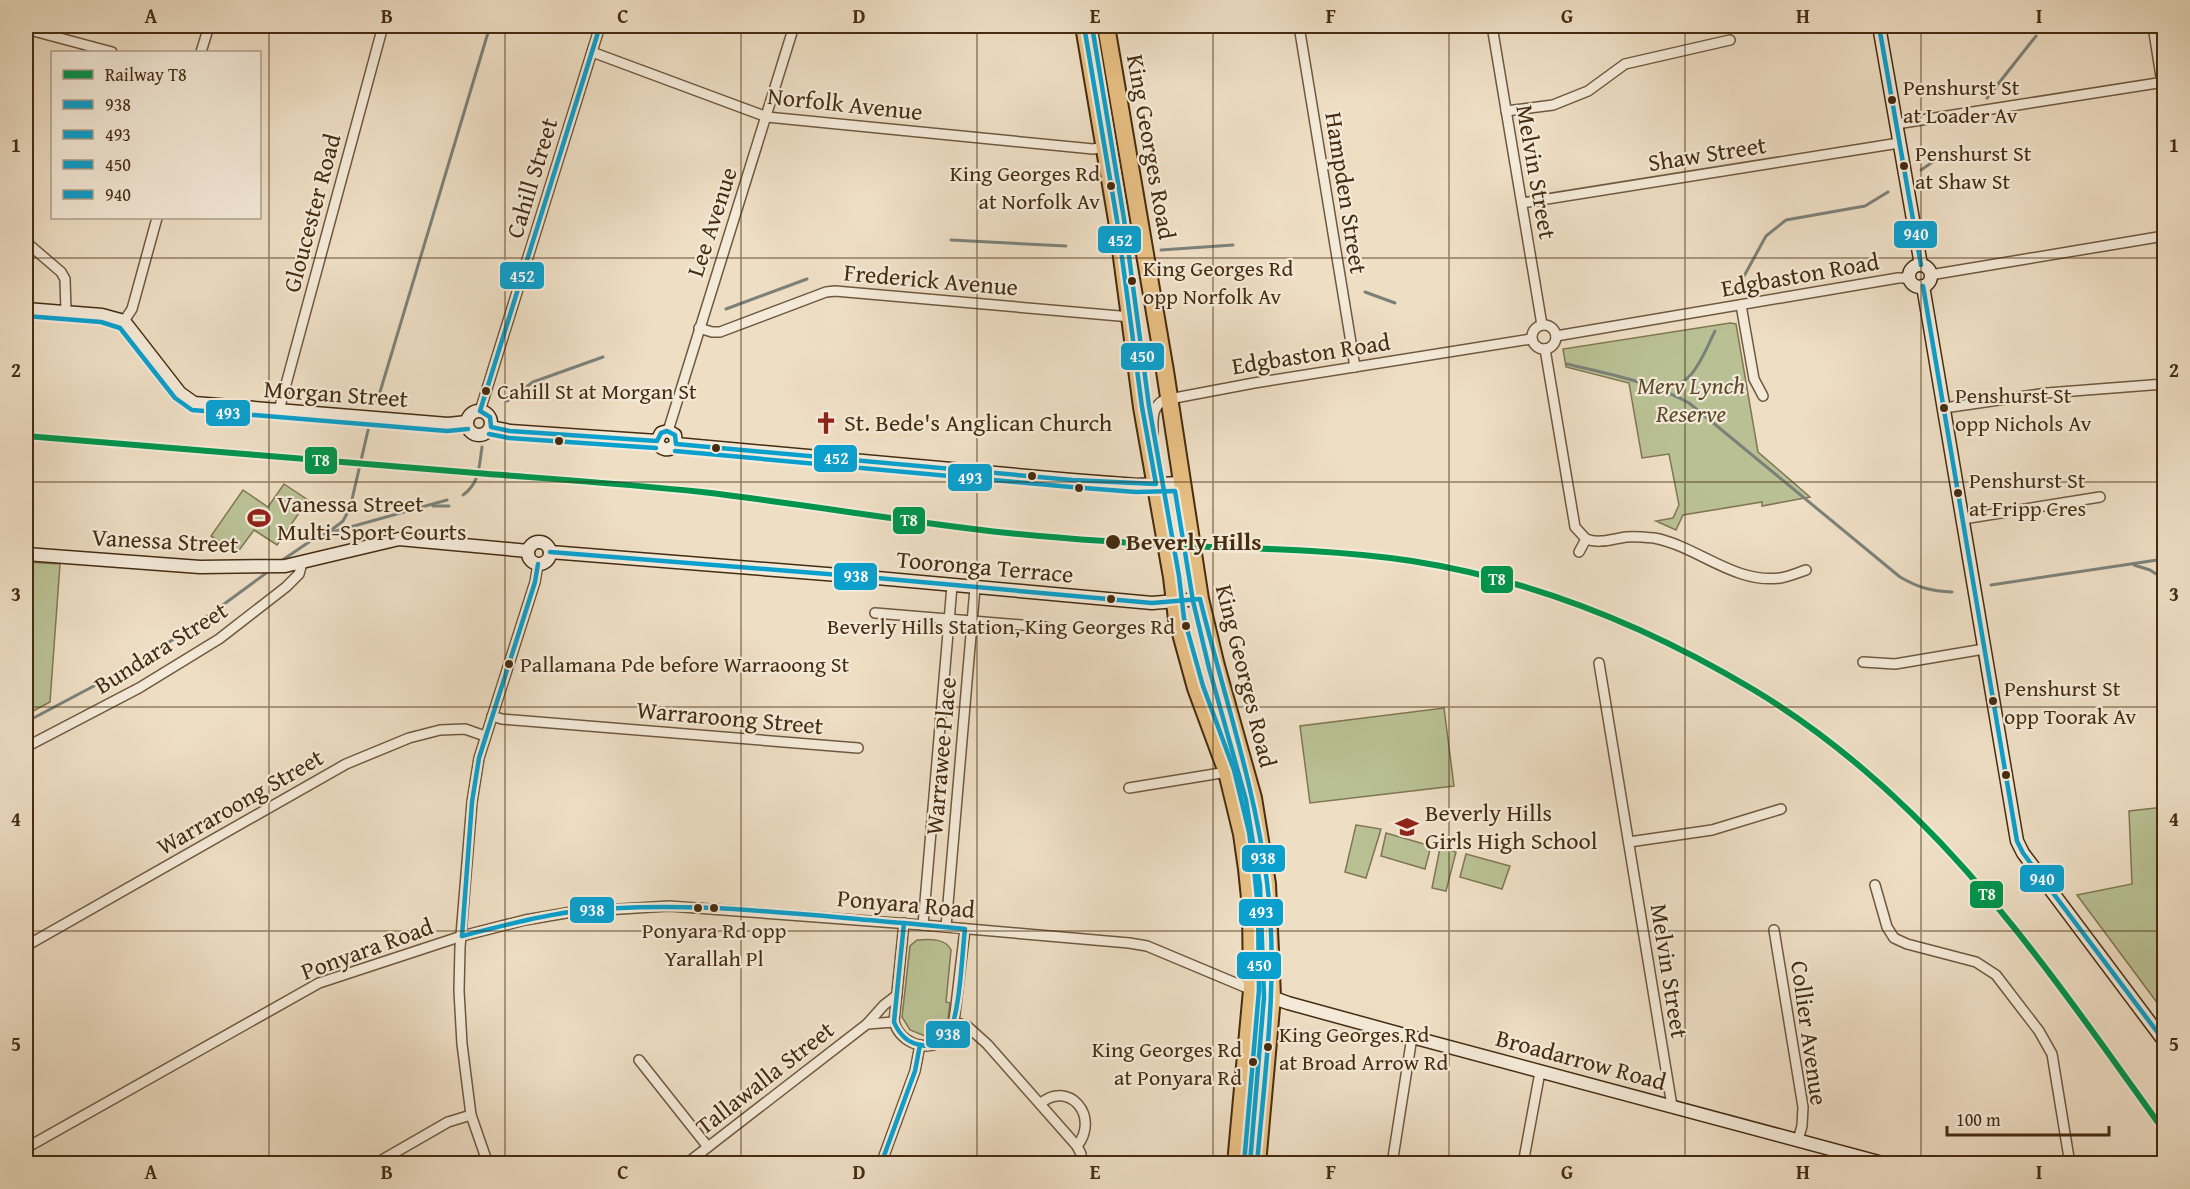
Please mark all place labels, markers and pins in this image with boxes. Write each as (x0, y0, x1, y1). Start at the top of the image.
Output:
place label: Penshurst St at Loader Av (1903, 71, 2020, 131)
marker: Penshurst St at Loader Av (1886, 94, 1898, 106)
place label: Penshurst St at Shaw St (1915, 137, 2032, 197)
place label: King Georges Rd at Norfolk Av (950, 157, 1100, 217)
marker: Penshurst St at Shaw St (1898, 160, 1910, 172)
marker: King Georges Rd at Norfolk Av (1105, 180, 1117, 192)
place label: King Georges Rd opp Norfolk Av (1143, 252, 1293, 312)
marker: King Georges Rd opp Norfolk Av (1126, 275, 1138, 287)
place label: Cahill St at Morgan St (497, 375, 697, 407)
place label: Penshurst St opp Nichols Av (1955, 379, 2091, 439)
marker: Cahill St at Morgan St (480, 385, 492, 397)
marker: Penshurst St opp Nichols Av (1938, 402, 1950, 414)
place label: St. Bede's Anglican Church (844, 405, 1113, 440)
church icon: St. Bede's Anglican Church (813, 410, 839, 436)
unlabelled marker (553, 435, 565, 447)
unlabelled marker (710, 442, 722, 454)
place label: Penshurst St at Fripp Cres (1969, 464, 2086, 524)
unlabelled marker (1026, 470, 1038, 482)
unlabelled marker (1073, 482, 1085, 494)
place label: Vanessa Street Multi-Sport Courts (277, 486, 467, 549)
marker: Penshurst St at Fripp Cres (1952, 487, 1964, 499)
sports icon: Vanessa Street Multi-Sport Courts (246, 505, 272, 531)
place label: Beverly Hills (1126, 524, 1261, 559)
marker: Beverly Hills (1104, 533, 1122, 551)
unlabelled marker (1105, 593, 1117, 605)
place label: Beverly Hills Station, King Georges Rd (827, 610, 1175, 642)
marker: Beverly Hills Station, King Georges Rd (1180, 620, 1192, 632)
place label: Pallamana Pde before Warraoong St (520, 648, 849, 680)
marker: Pallamana Pde before Warraoong St (503, 658, 515, 670)
place label: Penshurst St opp Toorak Av (2004, 672, 2136, 732)
marker: Penshurst St opp Toorak Av (1987, 695, 1999, 707)
unlabelled marker (2000, 769, 2012, 781)
place label: Beverly Hills Girls High School (1425, 795, 1598, 858)
school or university icon: Beverly Hills Girls High School (1394, 814, 1420, 840)
unlabelled marker (692, 902, 704, 914)
marker: Ponyara Rd opp Yarallah Pl (708, 902, 720, 914)
place label: Ponyara Rd opp Yarallah Pl (642, 914, 786, 974)
place label: King Georges Rd at Broad Arrow Rd (1279, 1018, 1449, 1078)
place label: King Georges Rd at Ponyara Rd (1092, 1033, 1242, 1093)
marker: King Georges Rd at Broad Arrow Rd (1262, 1041, 1274, 1053)
marker: King Georges Rd at Ponyara Rd (1247, 1056, 1259, 1068)

